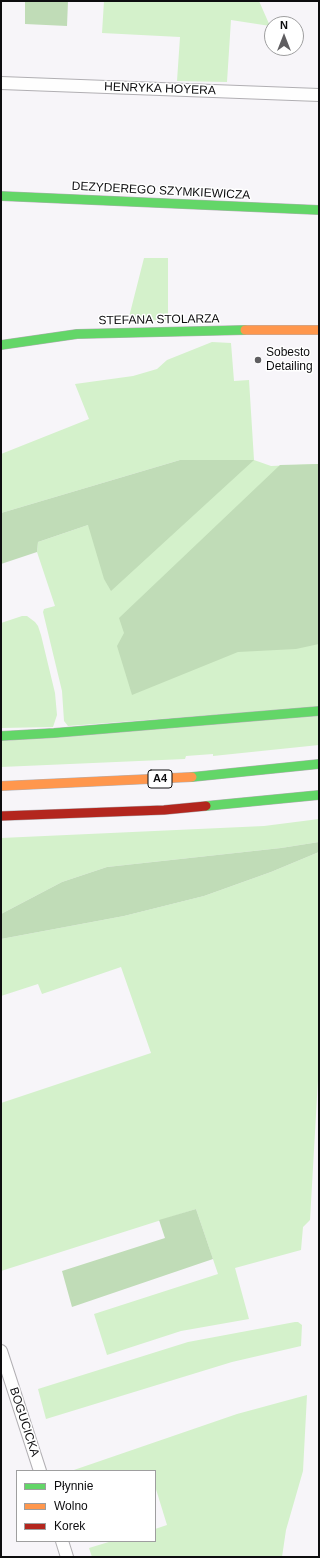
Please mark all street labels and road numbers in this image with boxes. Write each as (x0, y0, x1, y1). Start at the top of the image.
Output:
street label: HENRYKA HOYERA (104, 80, 216, 98)
street label: DEZYDEREGO SZYMKIEWICZA (71, 179, 251, 203)
street label: STEFANA STOLARZA (98, 312, 220, 328)
road number: A4 (148, 770, 172, 788)
street label: BOGUCICKA (6, 1386, 42, 1458)

